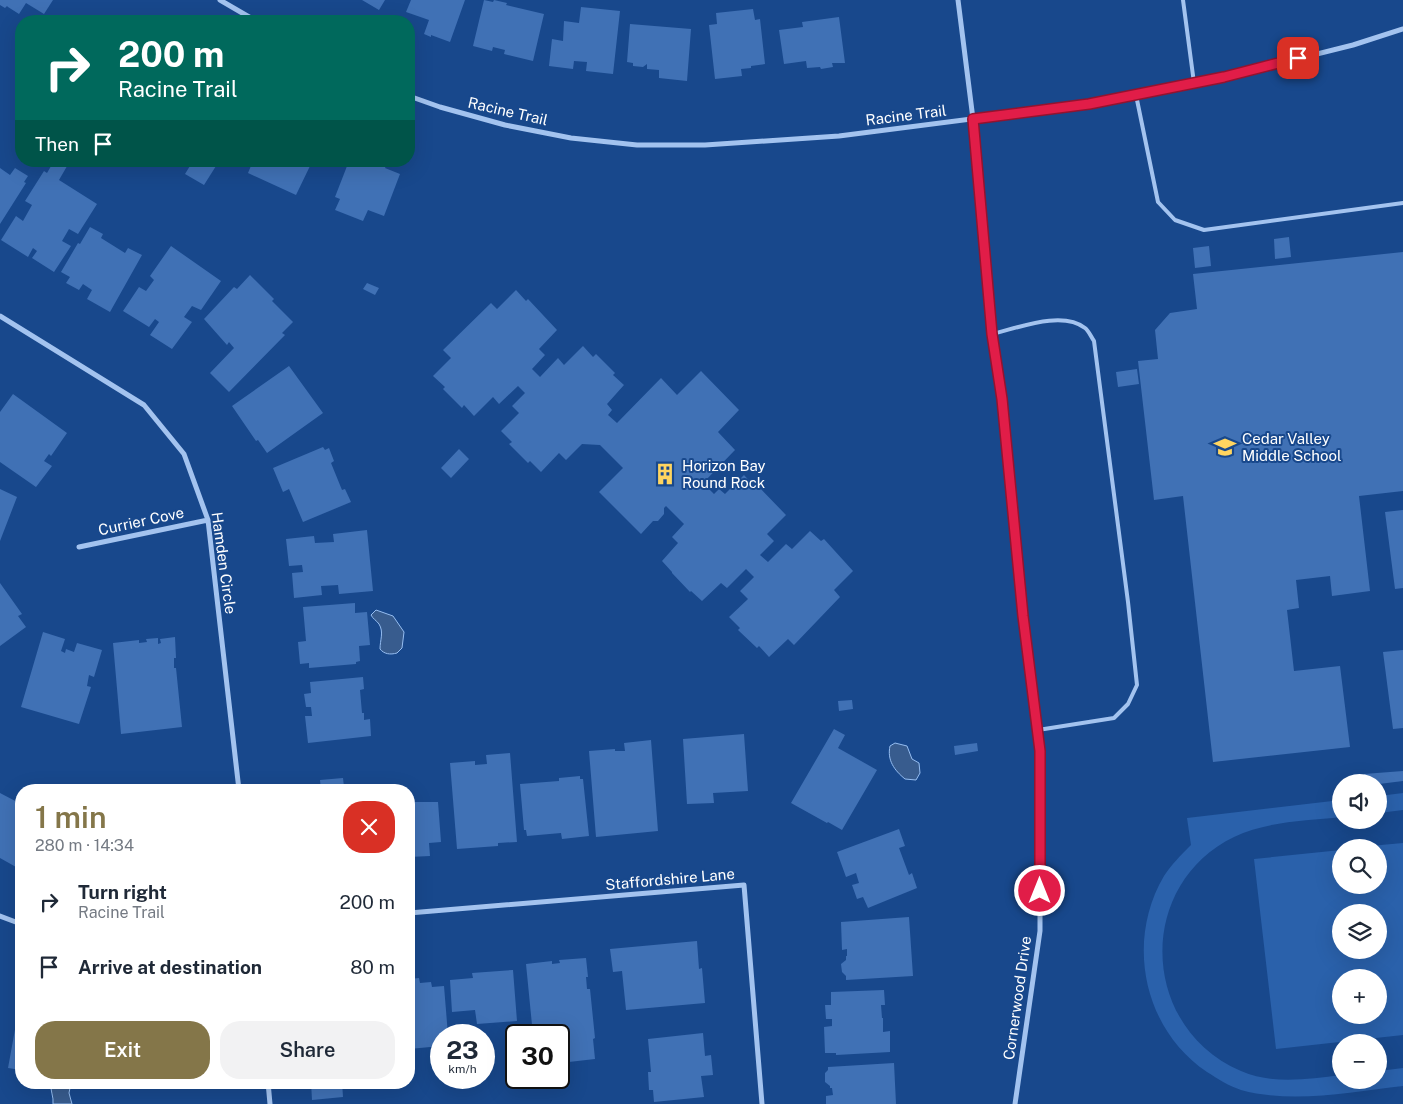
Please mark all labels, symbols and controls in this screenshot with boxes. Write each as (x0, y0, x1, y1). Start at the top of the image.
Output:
text: 200 m (118, 34, 224, 75)
icon: right (35, 35, 100, 100)
pin (1277, 37, 1319, 79)
icon: arrive (1284, 44, 1312, 72)
text: Racine Trail (118, 76, 238, 102)
street label: Racine Trail (466, 94, 550, 128)
street label: Racine Trail (865, 102, 947, 128)
icon: arrive (89, 130, 117, 158)
text: Then (35, 133, 79, 155)
place label: Cedar Valley Middle School (1242, 430, 1341, 464)
school or university icon: Cedar Valley Middle School (1212, 434, 1238, 460)
place label: Horizon Bay Round Rock (682, 457, 766, 491)
building icon: Horizon Bay Round Rock (652, 461, 678, 487)
street label: Currier Cove (97, 504, 185, 538)
street label: Hamden Circle (208, 511, 240, 615)
map controls (1332, 774, 1387, 1089)
button: sound (1332, 774, 1387, 829)
text: 1 min (35, 799, 106, 835)
button: close (343, 801, 395, 853)
text: 280 m · 14:34 (35, 836, 134, 855)
button: search (1332, 839, 1387, 894)
position arrow (1013, 864, 1065, 916)
street label: Staffordshire Lane (605, 865, 735, 893)
text: Turn right (78, 881, 167, 903)
icon: right (35, 888, 63, 916)
text: 200 m (339, 891, 395, 913)
text: Racine Trail (78, 903, 165, 922)
button: layers (1332, 904, 1387, 959)
street label: Cornerwood Drive (1000, 935, 1034, 1061)
icon: arrive (35, 953, 63, 981)
text: Arrive at destination (78, 956, 262, 978)
text: 80 m (350, 956, 395, 978)
button: + (1332, 969, 1387, 1024)
button: Exit (35, 1021, 210, 1079)
button: Share (220, 1021, 395, 1079)
speed limit sign: 30 (505, 1024, 570, 1089)
button: − (1332, 1034, 1387, 1089)
text: 23 (446, 1035, 479, 1065)
text: km/h (448, 1062, 477, 1076)

